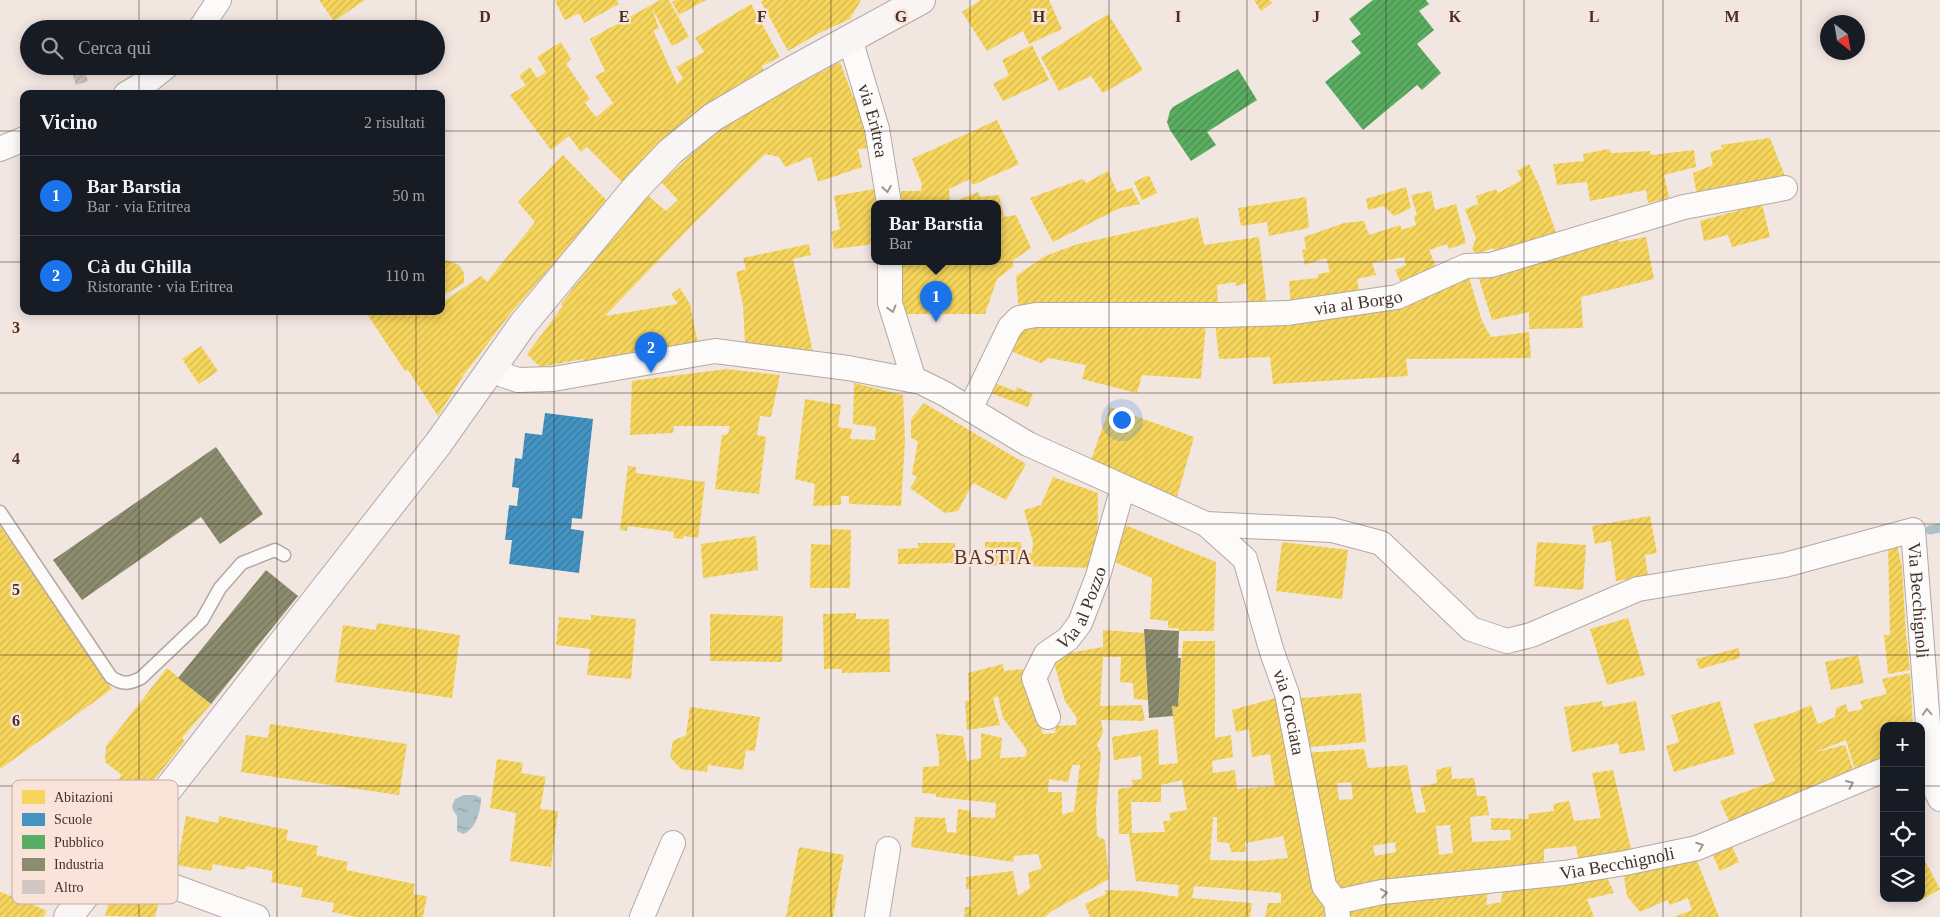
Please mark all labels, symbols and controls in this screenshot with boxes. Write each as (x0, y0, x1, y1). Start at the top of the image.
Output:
text: D (479, 8, 491, 25)
text: E (619, 8, 629, 25)
text: F (757, 8, 767, 25)
text: G (895, 8, 908, 25)
text: H (1033, 8, 1046, 25)
text: I (1175, 8, 1181, 25)
text: J (1312, 8, 1320, 25)
text: K (1449, 8, 1462, 25)
text: L (1589, 8, 1599, 25)
text: M (1724, 8, 1740, 25)
north arrow (1820, 15, 1865, 60)
search box (20, 20, 445, 75)
icon: search (38, 34, 66, 62)
text: Cerca qui (78, 37, 151, 58)
street label: via Eritrea (854, 81, 891, 159)
text: Vicino (40, 110, 98, 134)
text: 2 risultati (364, 114, 425, 131)
text: Bar Barstia (87, 176, 181, 197)
one-way arrow (881, 184, 891, 193)
text: 1 (52, 187, 60, 204)
text: 50 m (393, 187, 425, 204)
text: Bar · via Eritrea (87, 198, 191, 215)
popup (871, 200, 1001, 265)
text: Bar Barstia (889, 213, 983, 234)
text: Bar (889, 235, 912, 252)
text: Cà du Ghilla (87, 256, 192, 277)
text: 2 (52, 267, 60, 284)
text: 110 m (385, 267, 425, 284)
text: Ristorante · via Eritrea (87, 278, 233, 295)
pin: 1 (920, 281, 952, 322)
street label: via al Borgo (1313, 286, 1406, 319)
one-way arrow (887, 305, 897, 313)
text: 3 (12, 319, 20, 336)
pin: 2 (635, 332, 667, 373)
your location (1109, 407, 1135, 433)
text: 4 (12, 450, 20, 467)
street label: Via Becchignoli (1904, 541, 1933, 659)
district label: BASTIA (954, 546, 1032, 568)
street label: Via al Pozzo (1053, 564, 1110, 654)
text: 5 (12, 581, 20, 598)
street label: via Crociata (1269, 667, 1309, 757)
one-way arrow (1922, 707, 1933, 715)
text: 6 (12, 712, 20, 729)
map controls (1880, 722, 1925, 902)
button: + (1880, 722, 1925, 767)
button: − (1880, 767, 1925, 812)
one-way arrow (1845, 779, 1854, 790)
legend (12, 780, 178, 904)
text: Abitazioni (54, 790, 113, 805)
text: Scuole (54, 812, 92, 827)
button: locate (1880, 812, 1925, 857)
text: Pubblico (54, 835, 104, 850)
one-way arrow (1695, 842, 1704, 852)
street label: Via Becchignoli (1558, 843, 1676, 884)
text: Industria (54, 857, 105, 872)
button: layers (1880, 857, 1925, 902)
text: Altro (54, 880, 84, 895)
one-way arrow (1380, 888, 1388, 898)

